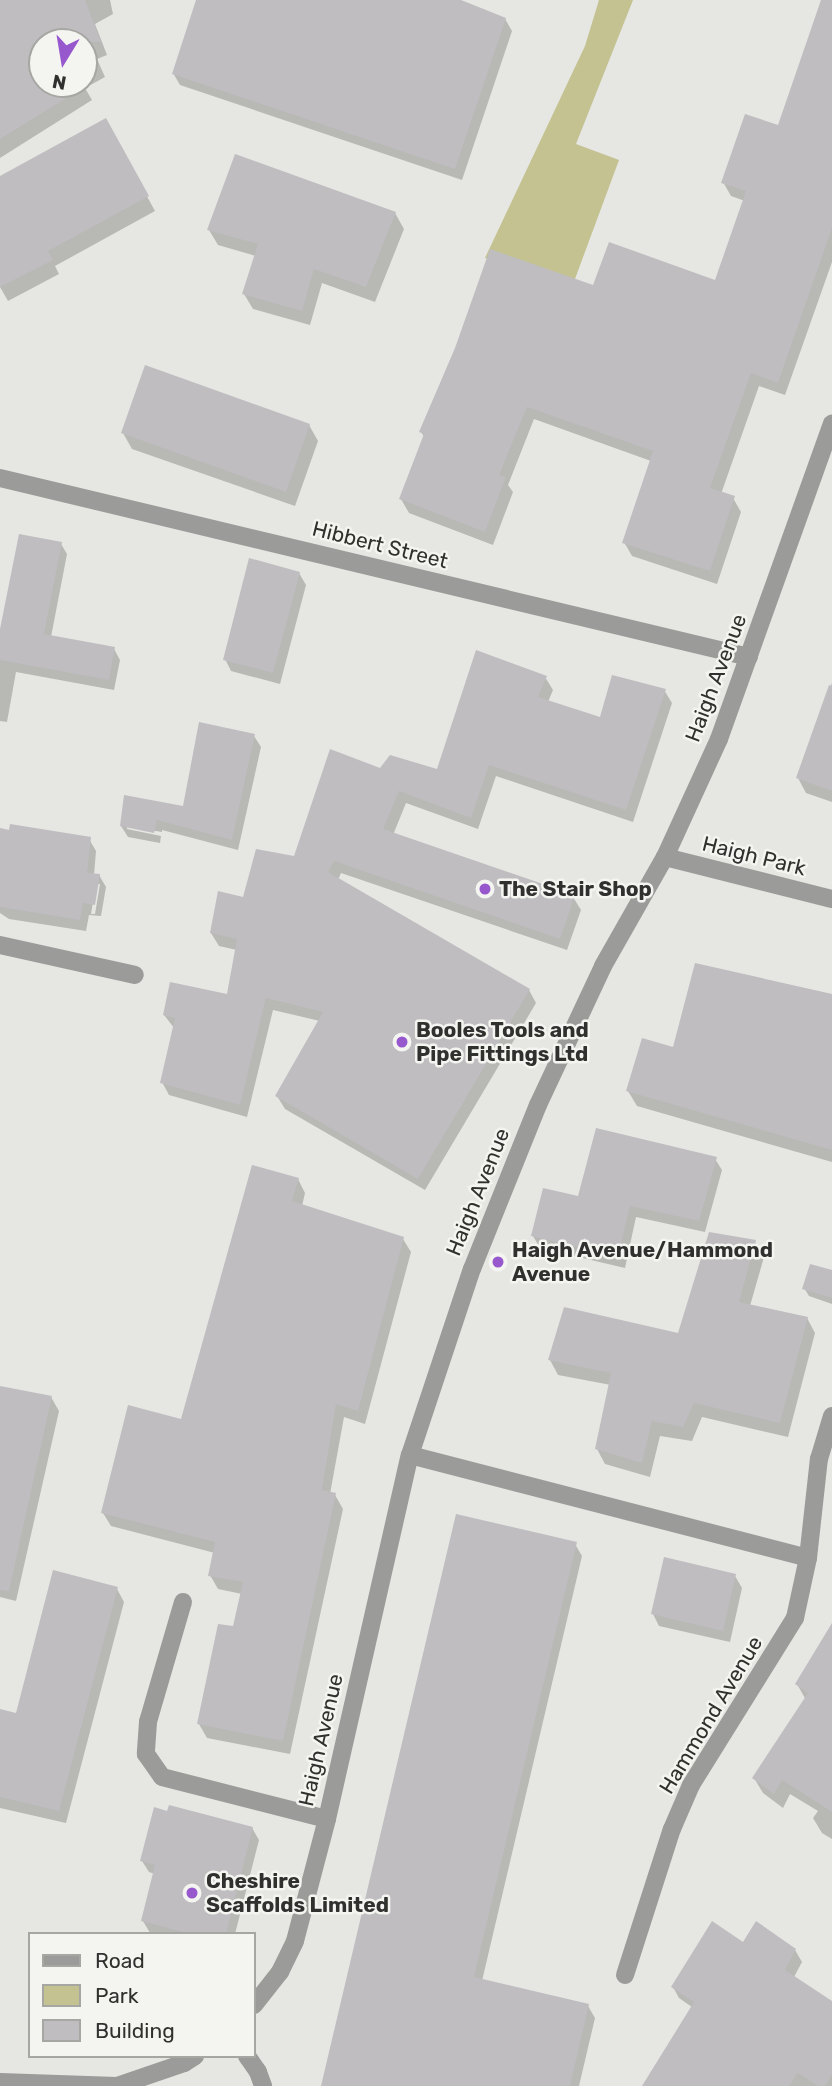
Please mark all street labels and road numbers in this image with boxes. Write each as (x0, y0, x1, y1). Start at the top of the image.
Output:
street label: Hibbert Street (310, 516, 450, 574)
street label: Haigh Avenue (680, 610, 752, 746)
street label: Haigh Park (700, 831, 808, 881)
street label: Haigh Avenue (441, 1124, 515, 1260)
street label: Hammond Avenue (654, 1631, 768, 1799)
street label: Haigh Avenue (293, 1671, 349, 1809)

